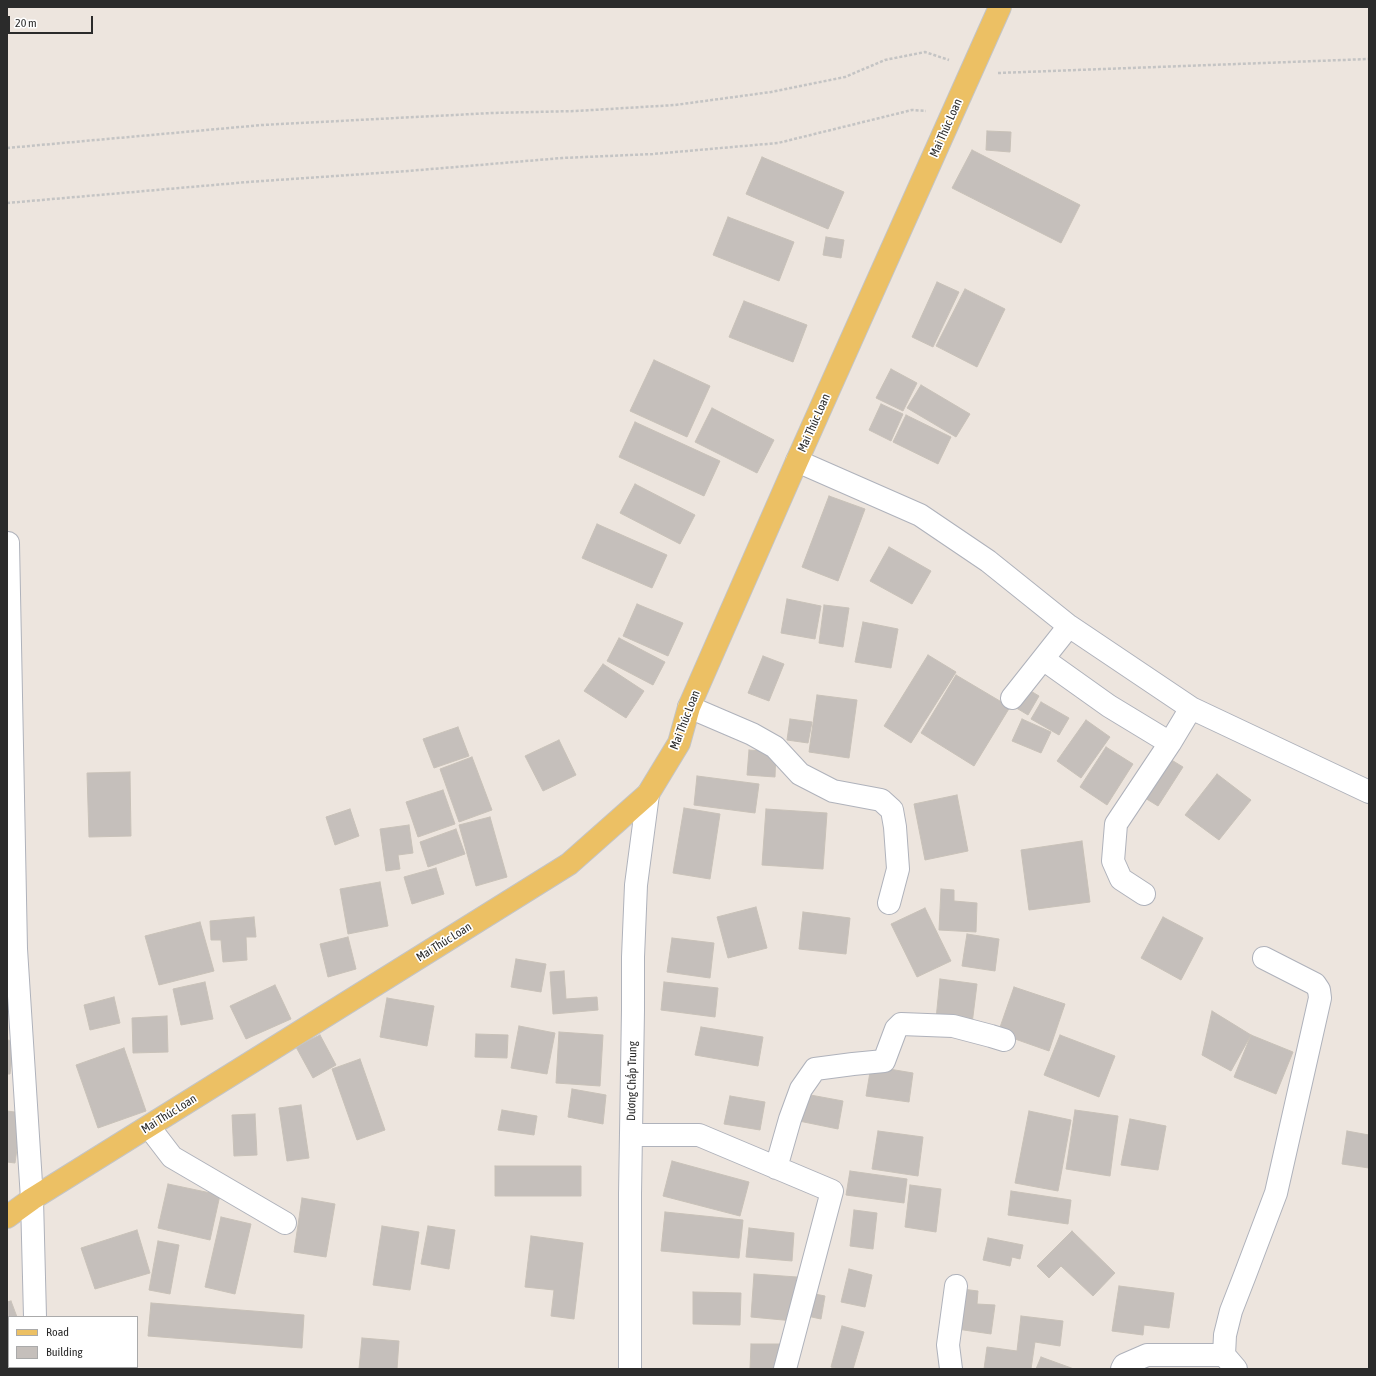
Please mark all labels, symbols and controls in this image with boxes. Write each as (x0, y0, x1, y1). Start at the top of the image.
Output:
scale bar (10, 8, 95, 34)
text: 20 m (15, 16, 37, 30)
street label: Mai Thúc Loan (927, 97, 965, 159)
street label: Mai Thúc Loan (795, 392, 833, 454)
street label: Mai Thúc Loan (667, 688, 703, 752)
street label: Mai Thúc Loan (414, 919, 474, 965)
street label: Dương Chấp Trung (624, 1041, 640, 1121)
street label: Mai Thúc Loan (139, 1091, 199, 1137)
legend (8, 1316, 138, 1368)
text: Road (46, 1325, 69, 1339)
text: Building (46, 1345, 83, 1359)

